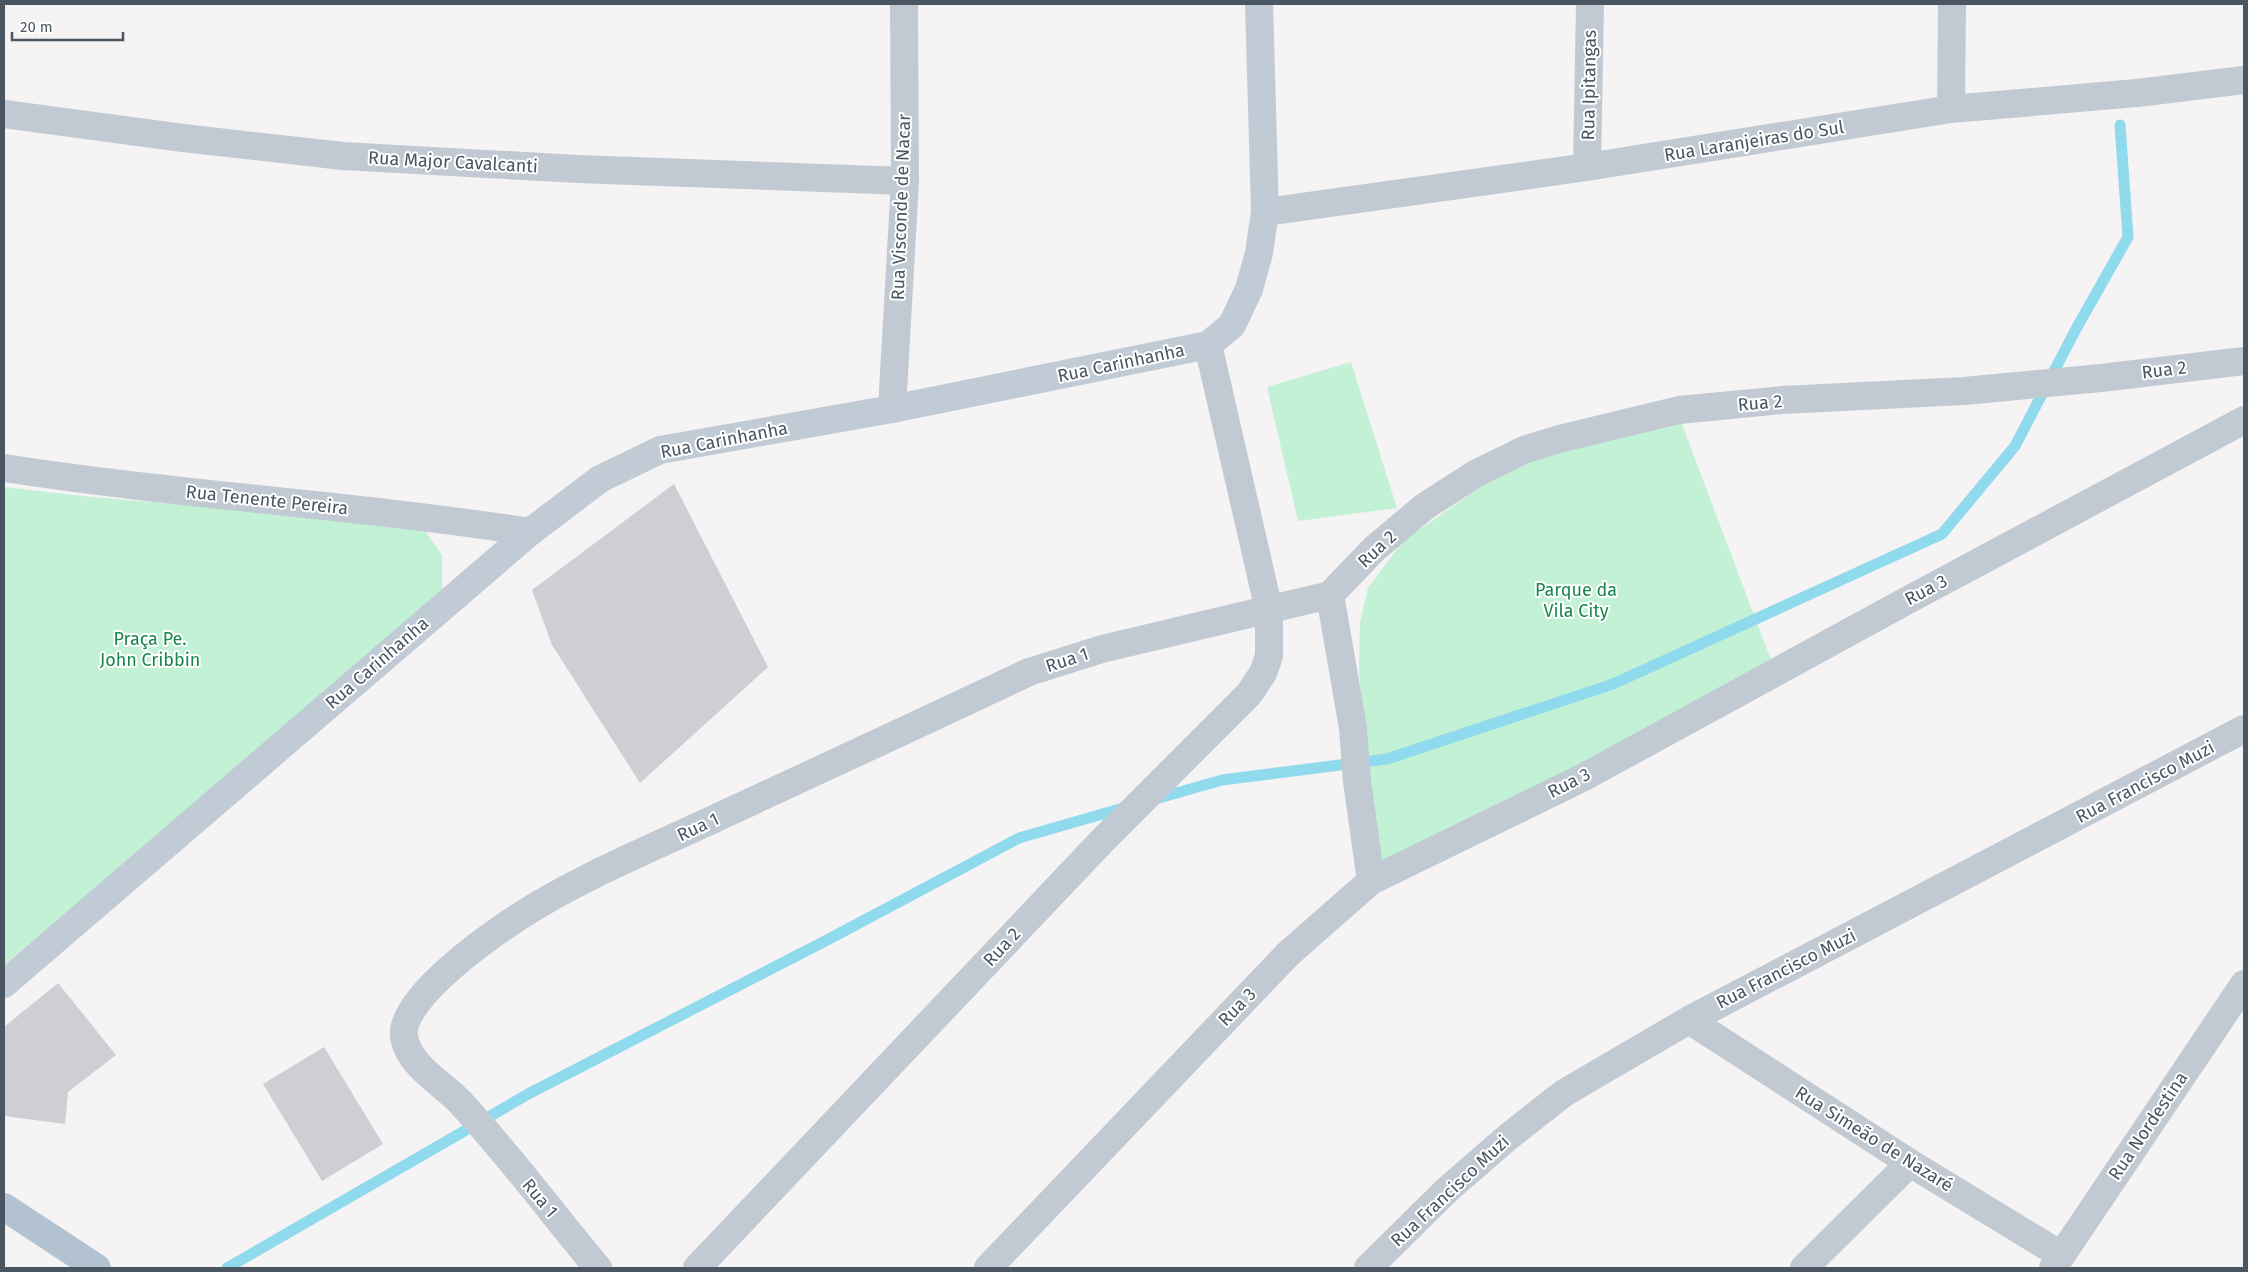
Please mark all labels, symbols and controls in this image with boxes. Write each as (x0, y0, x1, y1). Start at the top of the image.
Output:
scale bar (12, 10, 124, 42)
text: 20 m (20, 18, 53, 36)
street label: Rua Ipitangas (1577, 29, 1601, 141)
street label: Rua Visconde de Nacar (887, 113, 915, 301)
street label: Rua Laranjeiras do Sul (1662, 116, 1846, 166)
street label: Rua Major Cavalcanti (368, 147, 538, 177)
street label: Rua Carinhanha (1055, 339, 1187, 387)
street label: Rua 2 (2140, 356, 2188, 384)
street label: Rua 2 (1737, 390, 1783, 416)
street label: Rua Carinhanha (658, 417, 790, 463)
street label: Rua Tenente Pereira (185, 481, 349, 519)
street label: Rua 2 (1353, 526, 1401, 572)
street label: Rua 3 (1901, 570, 1951, 610)
park label: Parque da Vila City (1535, 579, 1617, 622)
street label: Rua Carinhanha (321, 612, 433, 714)
park label: Praça Pe. John Cribbin (100, 628, 200, 671)
street label: Rua 1 (1043, 643, 1091, 677)
street label: Rua Francisco Muzi (2072, 736, 2218, 828)
street label: Rua 3 (1544, 763, 1594, 803)
street label: Rua 1 (674, 808, 722, 846)
street label: Rua 2 (979, 923, 1025, 971)
street label: Rua Francisco Muzi (1712, 924, 1860, 1014)
street label: Rua 3 (1213, 983, 1261, 1031)
street label: Rua Nordestina (2104, 1068, 2192, 1184)
street label: Rua Simeão de Nazaré (1791, 1081, 1957, 1197)
street label: Rua Francisco Muzi (1386, 1130, 1514, 1252)
street label: Rua 1 (518, 1174, 562, 1222)

